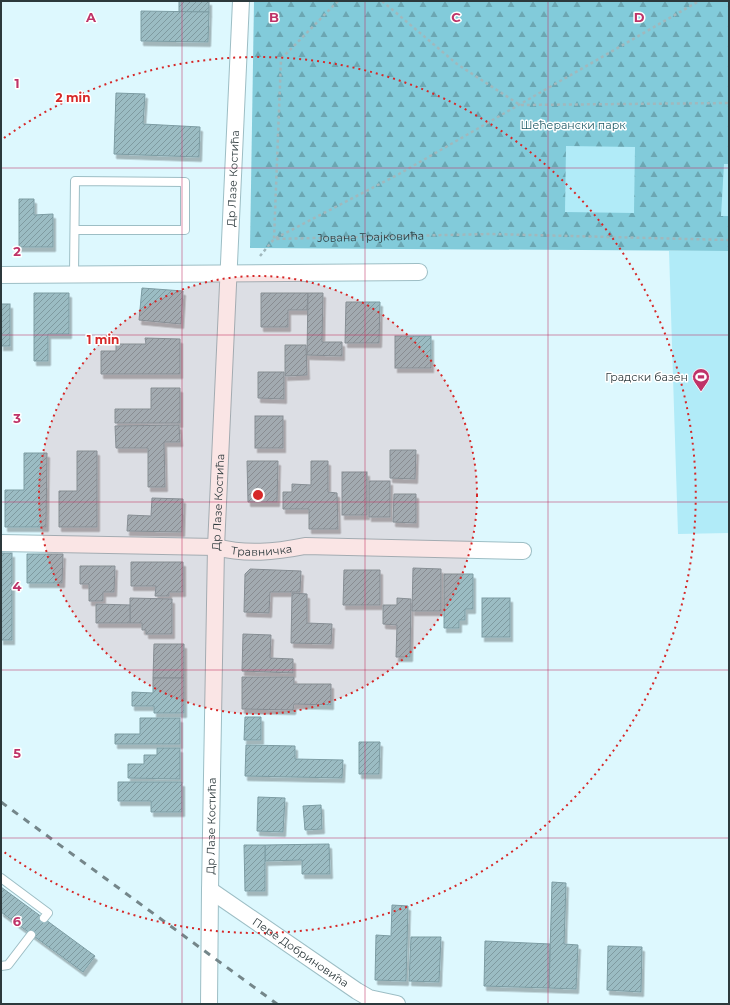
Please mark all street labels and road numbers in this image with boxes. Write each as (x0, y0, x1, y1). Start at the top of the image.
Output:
street label: Др Лазе Костића (224, 130, 242, 227)
street label: Јована Трајковића (317, 229, 424, 245)
street label: Др Лазе Костића (209, 453, 227, 551)
street label: Травничка (230, 542, 293, 559)
street label: Др Лазе Костића (203, 777, 219, 875)
street label: Пере Добриновића (250, 914, 351, 990)

